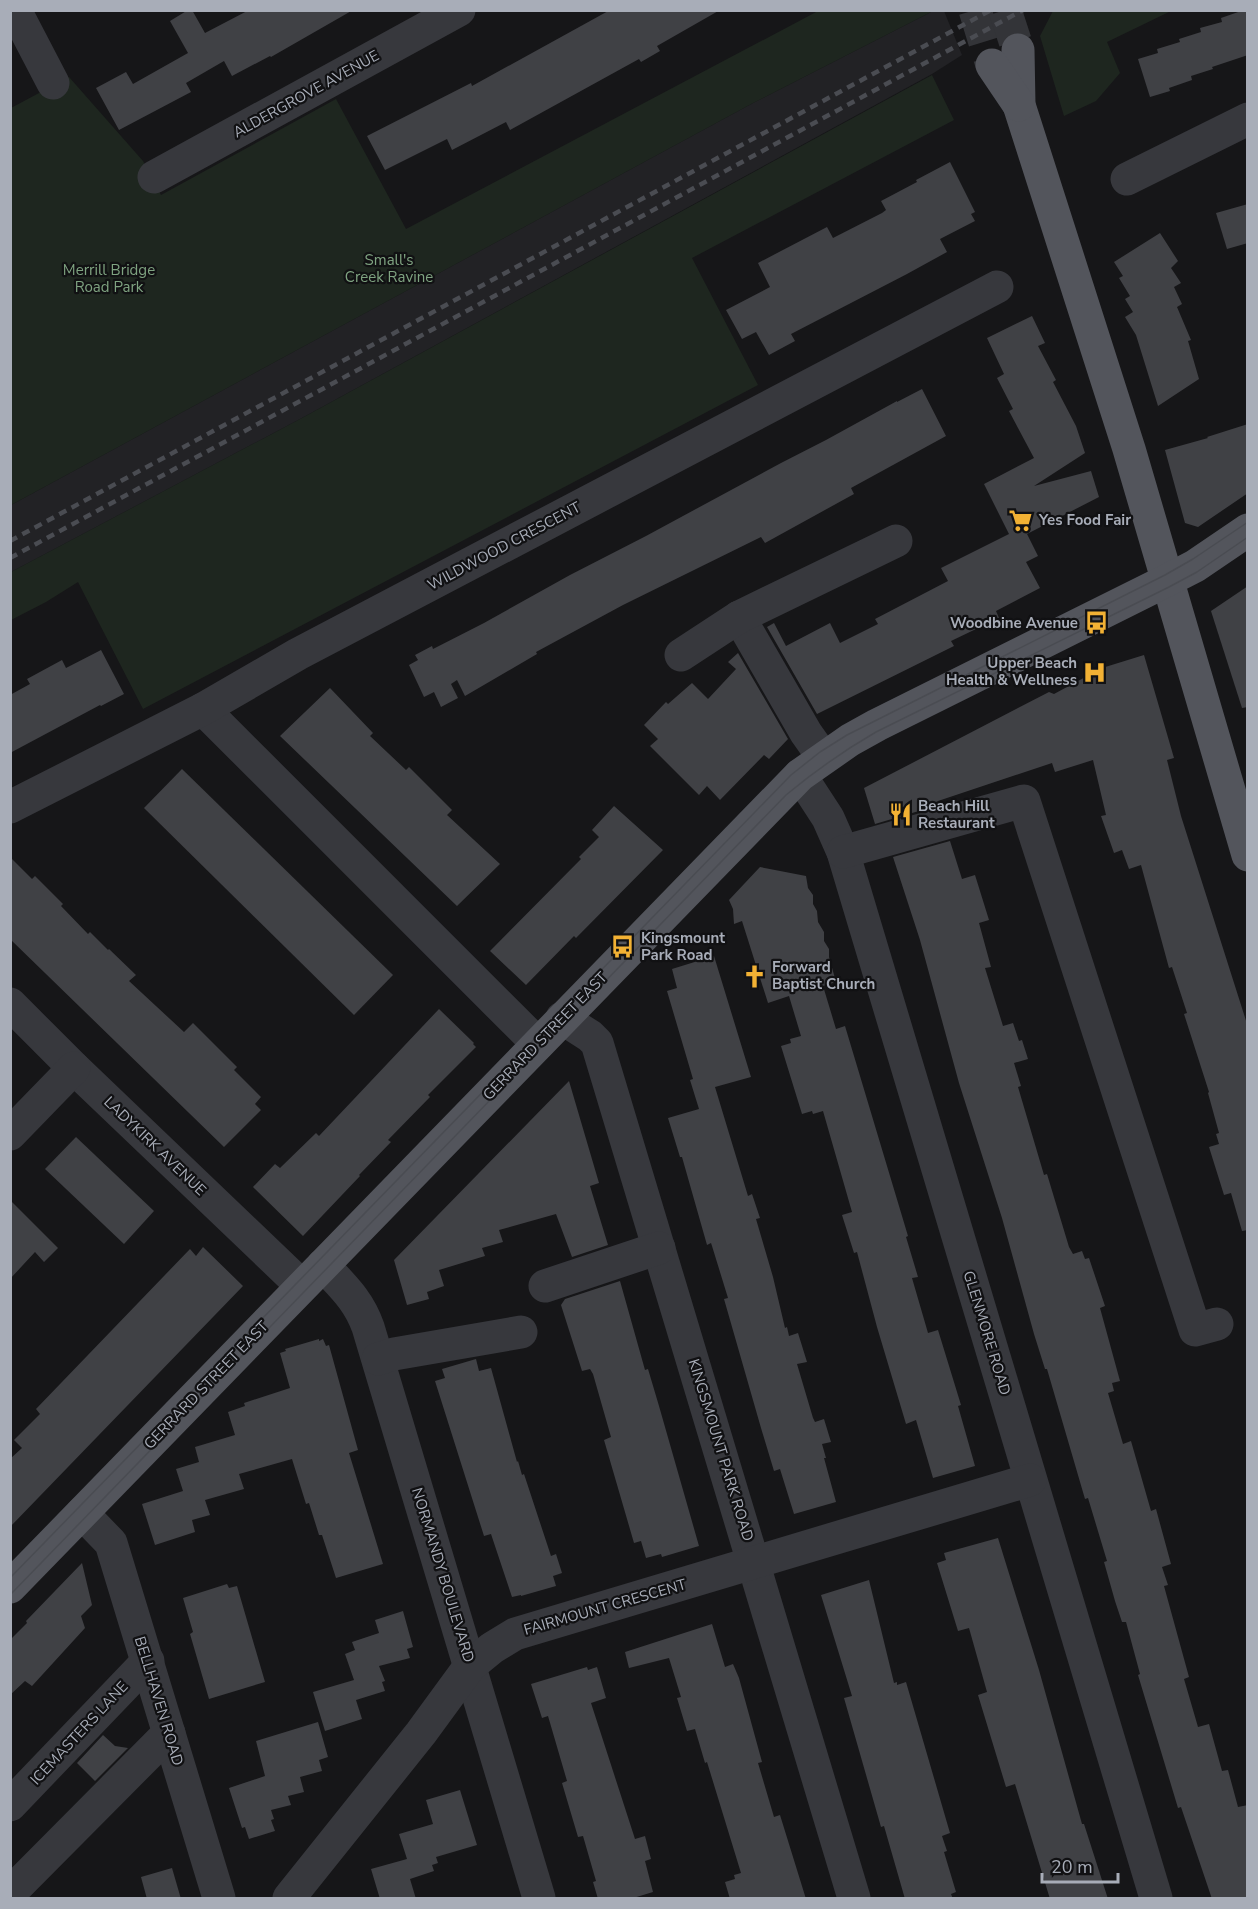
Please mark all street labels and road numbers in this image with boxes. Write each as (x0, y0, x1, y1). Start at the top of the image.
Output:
street label: ALDERGROVE AVENUE (229, 46, 383, 142)
street label: WILDWOOD CRESCENT (424, 497, 584, 595)
street label: GERRARD STREET EAST (478, 967, 612, 1105)
street label: LADYKIRK AVENUE (100, 1092, 210, 1200)
street label: GLENMORE ROAD (959, 1268, 1015, 1398)
street label: GERRARD STREET EAST (139, 1316, 273, 1454)
street label: KINGSMOUNT PARK ROAD (684, 1356, 758, 1544)
street label: NORMANDY BOULEVARD (407, 1485, 479, 1665)
street label: FAIRMOUNT CRESCENT (521, 1574, 689, 1640)
street label: BELLHAVEN ROAD (130, 1634, 188, 1768)
street label: ICEMASTERS LANE (26, 1677, 132, 1789)

